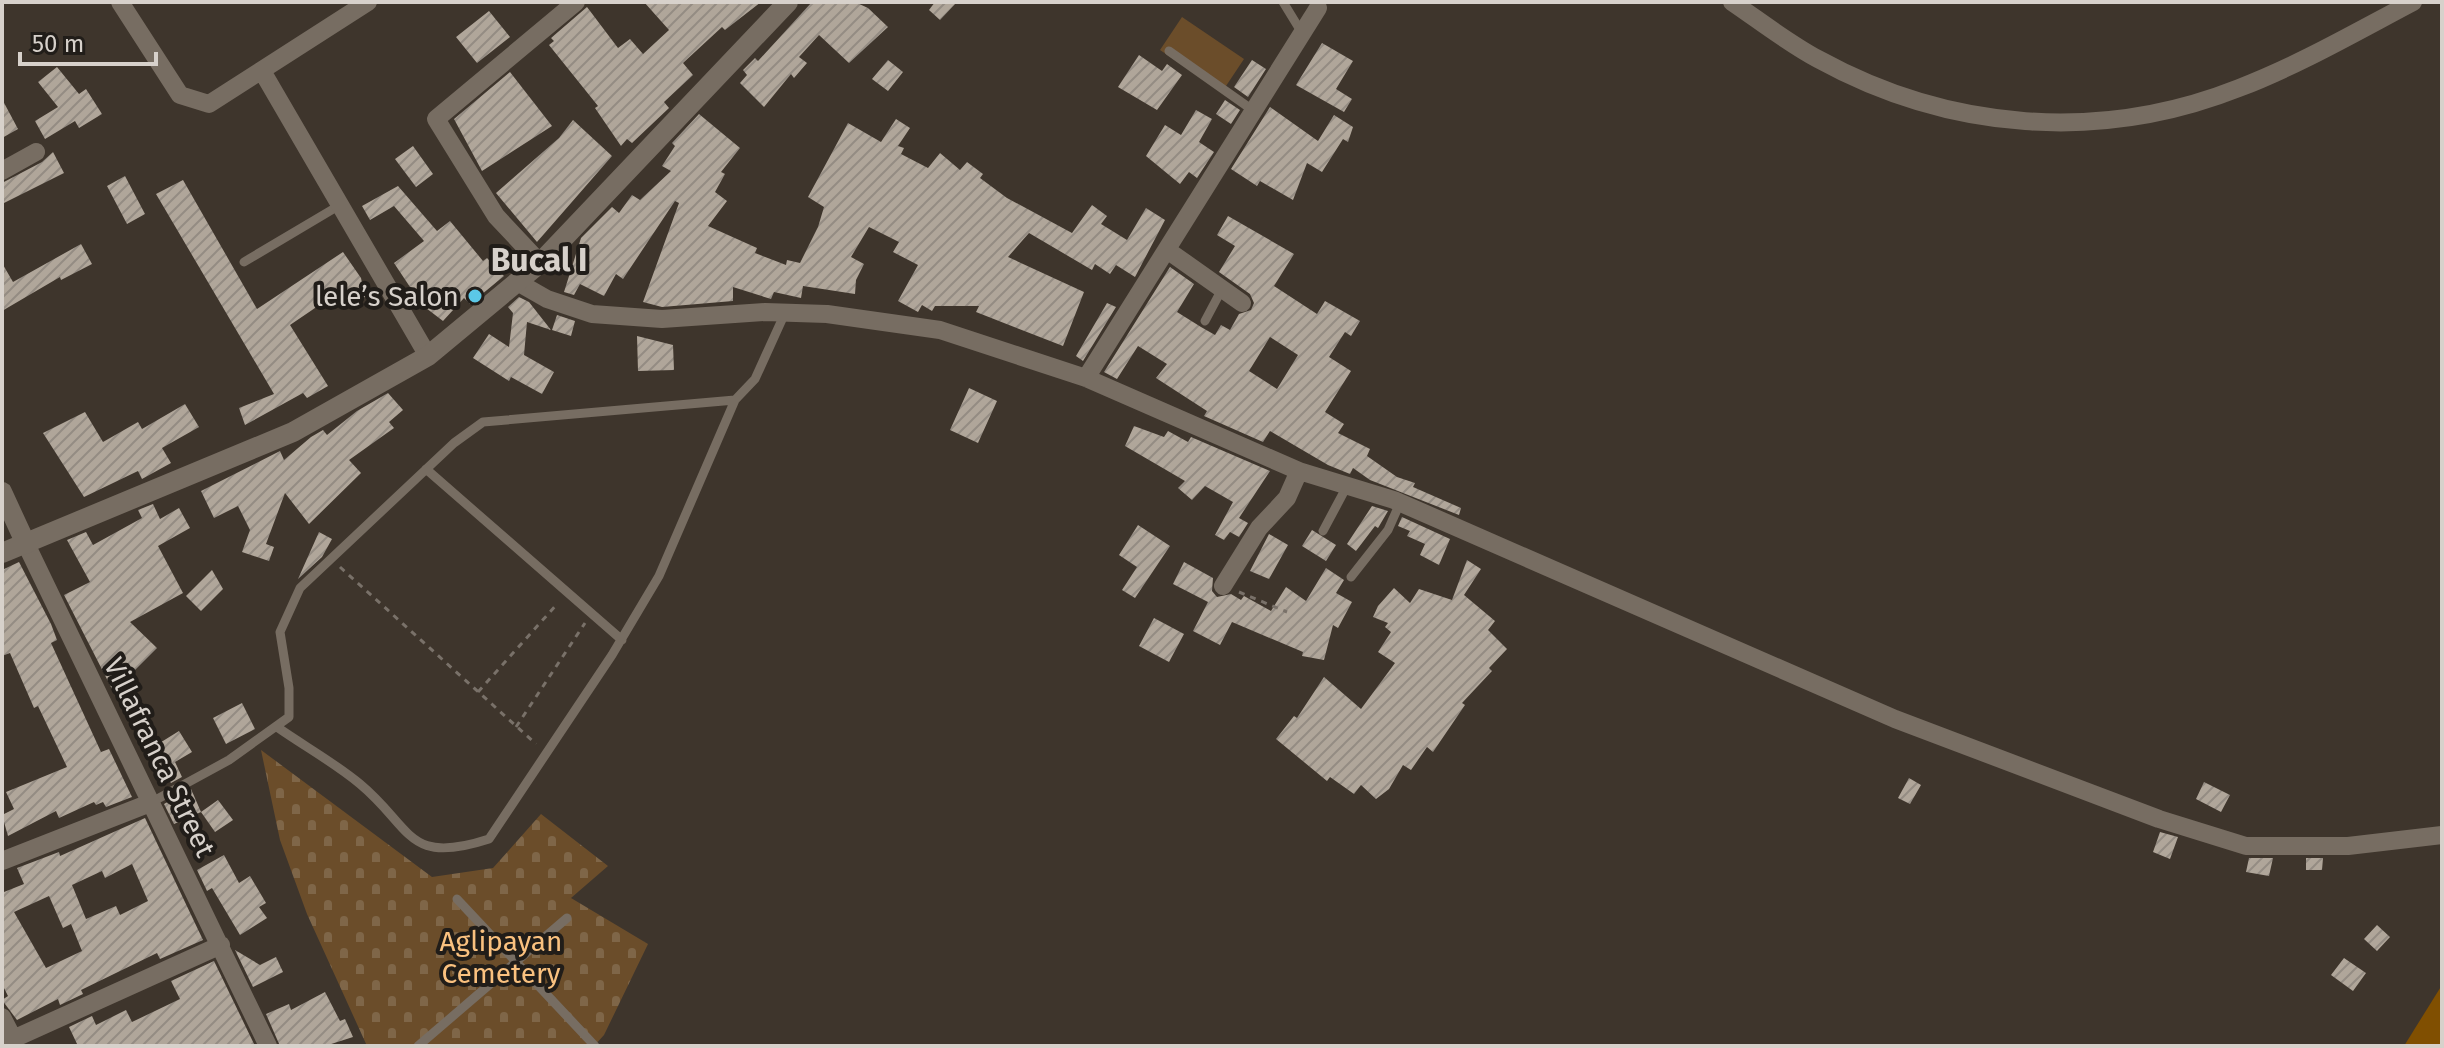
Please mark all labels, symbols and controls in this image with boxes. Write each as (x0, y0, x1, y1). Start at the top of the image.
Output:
scale bar (20, 16, 156, 66)
text: 50 m (32, 30, 84, 58)
district label: Bucal I (491, 241, 587, 279)
place label: lele’s Salon (315, 280, 459, 313)
marker: lele’s Salon (466, 287, 484, 305)
street label: Villafranca Street (97, 652, 222, 863)
park label: Aglipayan Cemetery (440, 925, 562, 990)

